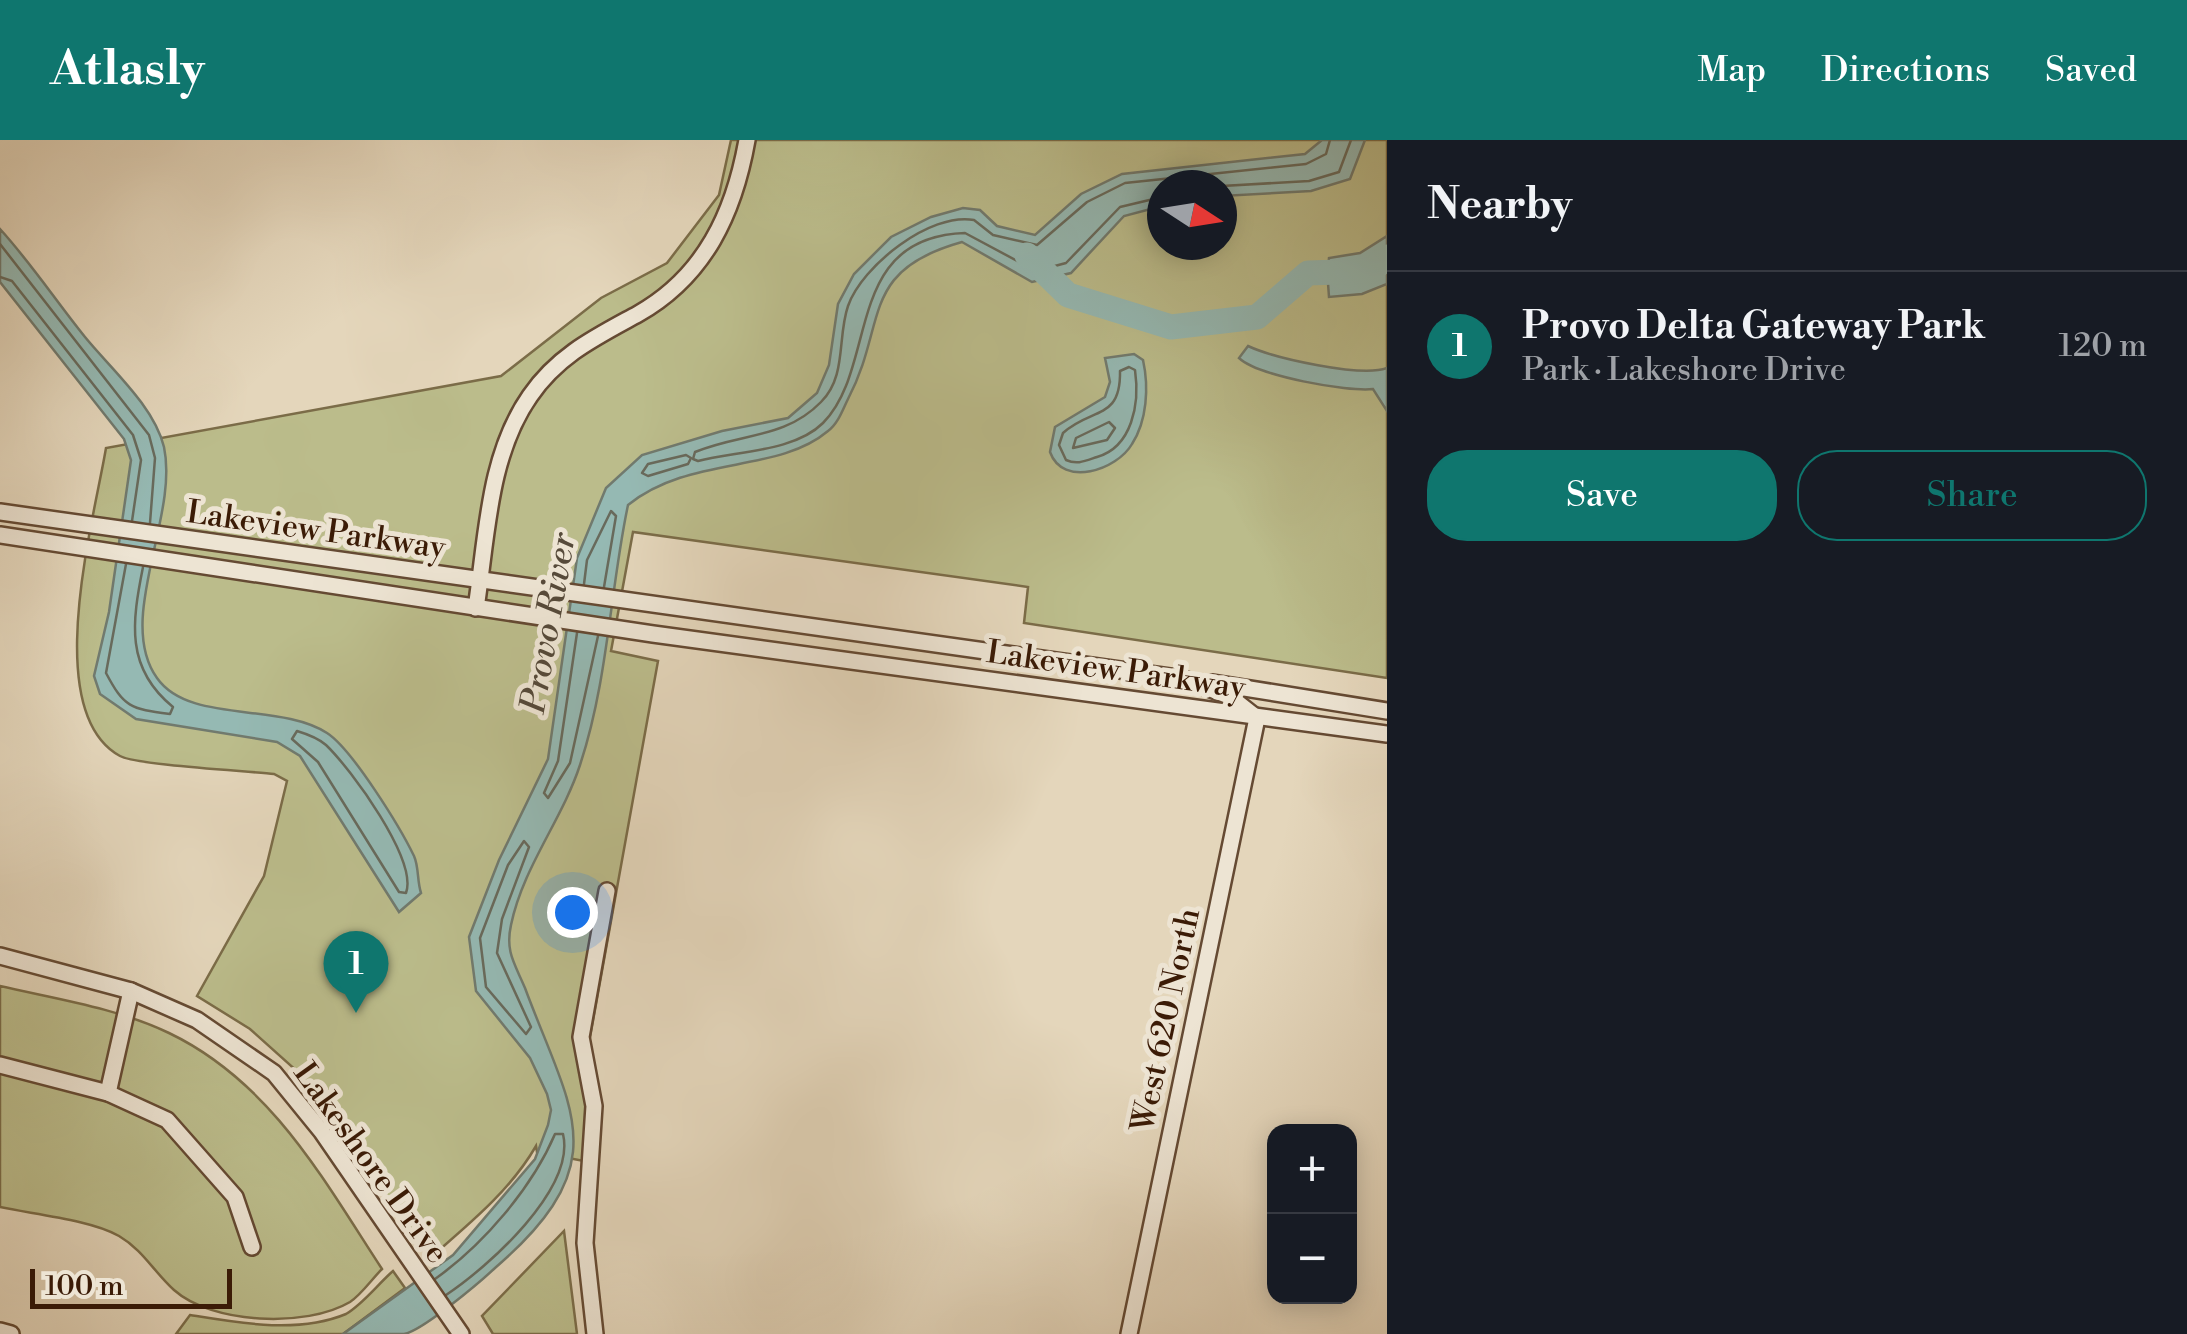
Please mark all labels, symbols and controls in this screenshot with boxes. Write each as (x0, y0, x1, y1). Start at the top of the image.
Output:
text: Atlasly (50, 40, 205, 100)
text: Map (1697, 49, 1766, 92)
text: Directions (1821, 49, 1990, 92)
text: Saved (2045, 49, 2137, 92)
north arrow (1147, 170, 1237, 260)
text: Nearby (1427, 179, 1572, 232)
text: Provo Delta Gateway Park (1522, 303, 1985, 350)
text: 1 (1452, 326, 1467, 366)
text: 120 m (2058, 326, 2147, 366)
text: Park · Lakeshore Drive (1522, 350, 1846, 390)
button: Save (1427, 450, 1777, 541)
button: Share (1797, 450, 2147, 541)
street label: Lakeview Parkway (184, 492, 449, 568)
water label: Provo River (512, 529, 586, 717)
street label: Lakeview Parkway (984, 632, 1249, 708)
your location (547, 887, 598, 938)
street label: West 620 North (1123, 904, 1209, 1136)
pin: 1 (324, 930, 388, 1013)
street label: Lakeshore Drive (285, 1055, 457, 1271)
map controls (1267, 1124, 1357, 1304)
button: + (1267, 1124, 1357, 1214)
button: − (1267, 1214, 1357, 1304)
scale bar (30, 1264, 232, 1308)
text: 100 m (45, 1269, 124, 1304)

